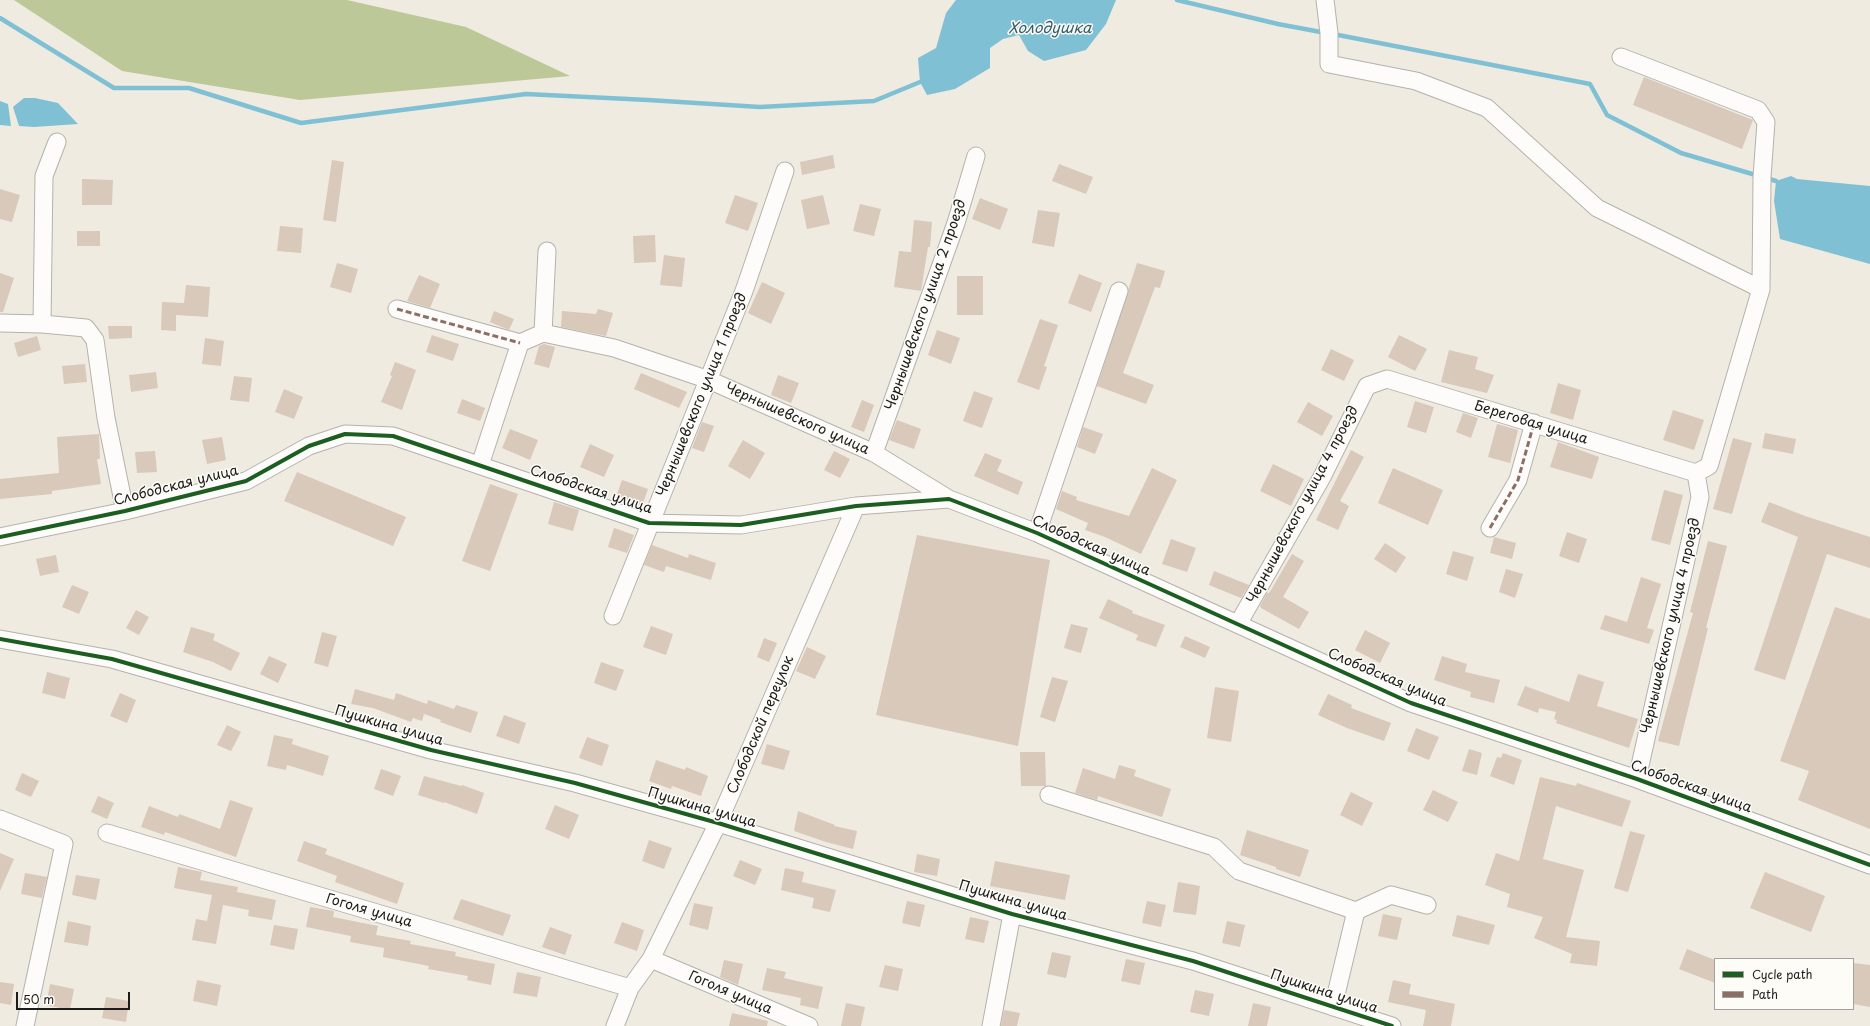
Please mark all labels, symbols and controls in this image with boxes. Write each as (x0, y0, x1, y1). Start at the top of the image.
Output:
water label: Холодушка (1009, 20, 1091, 38)
street label: Чернышевского улица 2 проезд (882, 197, 970, 413)
street label: Чернышевского улица 1 проезд (653, 291, 751, 499)
street label: Чернышевского улица (722, 380, 872, 458)
street label: Береговая улица (1472, 398, 1590, 448)
street label: Чернышевского улица 4 проезд (1244, 403, 1362, 607)
street label: Слободская улица (112, 462, 240, 510)
street label: Слободская улица (528, 462, 654, 518)
street label: Слободская улица (1029, 512, 1153, 580)
street label: Чернышевского улица 4 проезд (1638, 516, 1704, 736)
street label: Слободская улица (1325, 645, 1449, 711)
street label: Слободской переулок (724, 653, 798, 797)
street label: Пушкина улица (333, 702, 445, 750)
street label: Слободская улица (1628, 757, 1754, 817)
street label: Пушкина улица (646, 784, 758, 832)
street label: Пушкина улица (957, 877, 1069, 925)
street label: Гоголя улица (324, 891, 414, 931)
legend (1714, 958, 1854, 1010)
text: Cycle path (1752, 965, 1813, 983)
street label: Пушкина улица (1268, 967, 1380, 1017)
street label: Гоголя улица (686, 968, 774, 1018)
scale bar (18, 984, 132, 1010)
text: Path (1752, 985, 1778, 1003)
text: 50 m (23, 990, 54, 1008)

